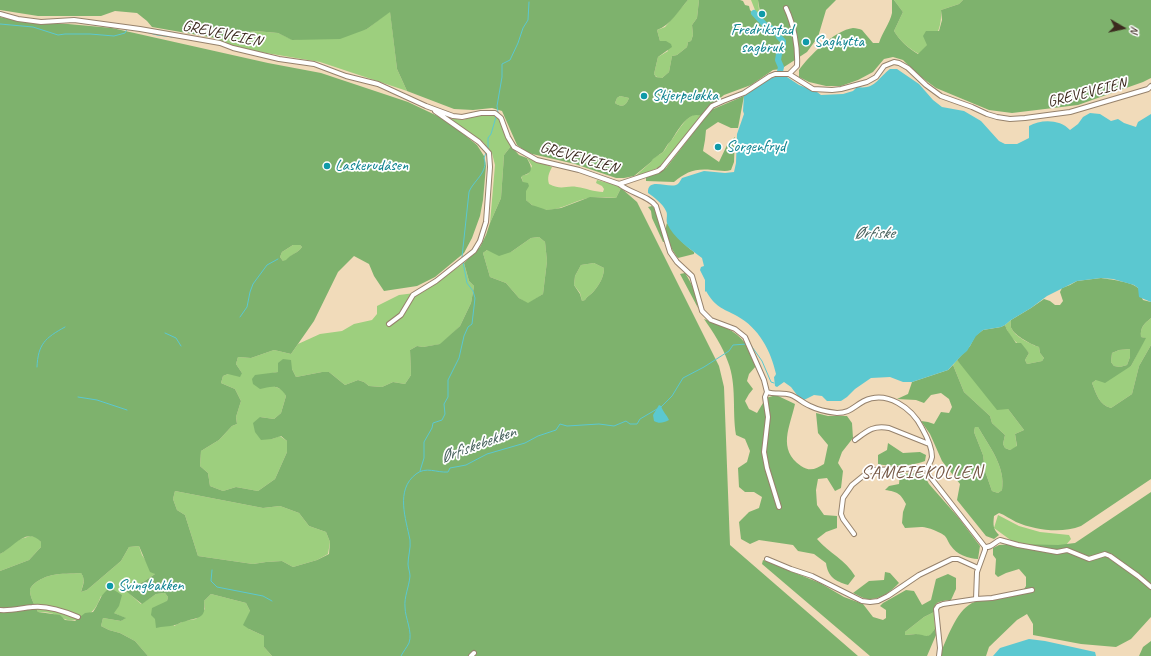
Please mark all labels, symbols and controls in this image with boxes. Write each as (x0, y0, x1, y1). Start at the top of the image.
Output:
north arrow (1103, 8, 1143, 48)
marker: Fredrikstad sagbruk (757, 9, 767, 19)
street label: GREVEVEIEN (181, 16, 263, 52)
place label: Fredrikstad sagbruk (731, 20, 793, 58)
text: N (1127, 25, 1142, 34)
place label: Saghytta (814, 32, 864, 52)
marker: Saghytta (801, 37, 811, 47)
street label: GREVEVEIEN (1046, 74, 1128, 112)
place label: Skjerpeløkka (652, 86, 718, 106)
marker: Skjerpeløkka (639, 91, 649, 101)
place label: Sorgenfryd (726, 137, 785, 157)
street label: GREVEVEIEN (538, 138, 620, 178)
marker: Sorgenfryd (713, 142, 723, 152)
place label: Laskerudåsen (335, 156, 408, 176)
marker: Laskerudåsen (322, 161, 332, 171)
water label: Ørfiske (854, 224, 894, 244)
water label: Ørfiskebekken (438, 422, 518, 468)
district label: SAMEIEKOLLEN (862, 462, 982, 484)
place label: Svingbakken (118, 576, 184, 596)
marker: Svingbakken (105, 581, 115, 591)

